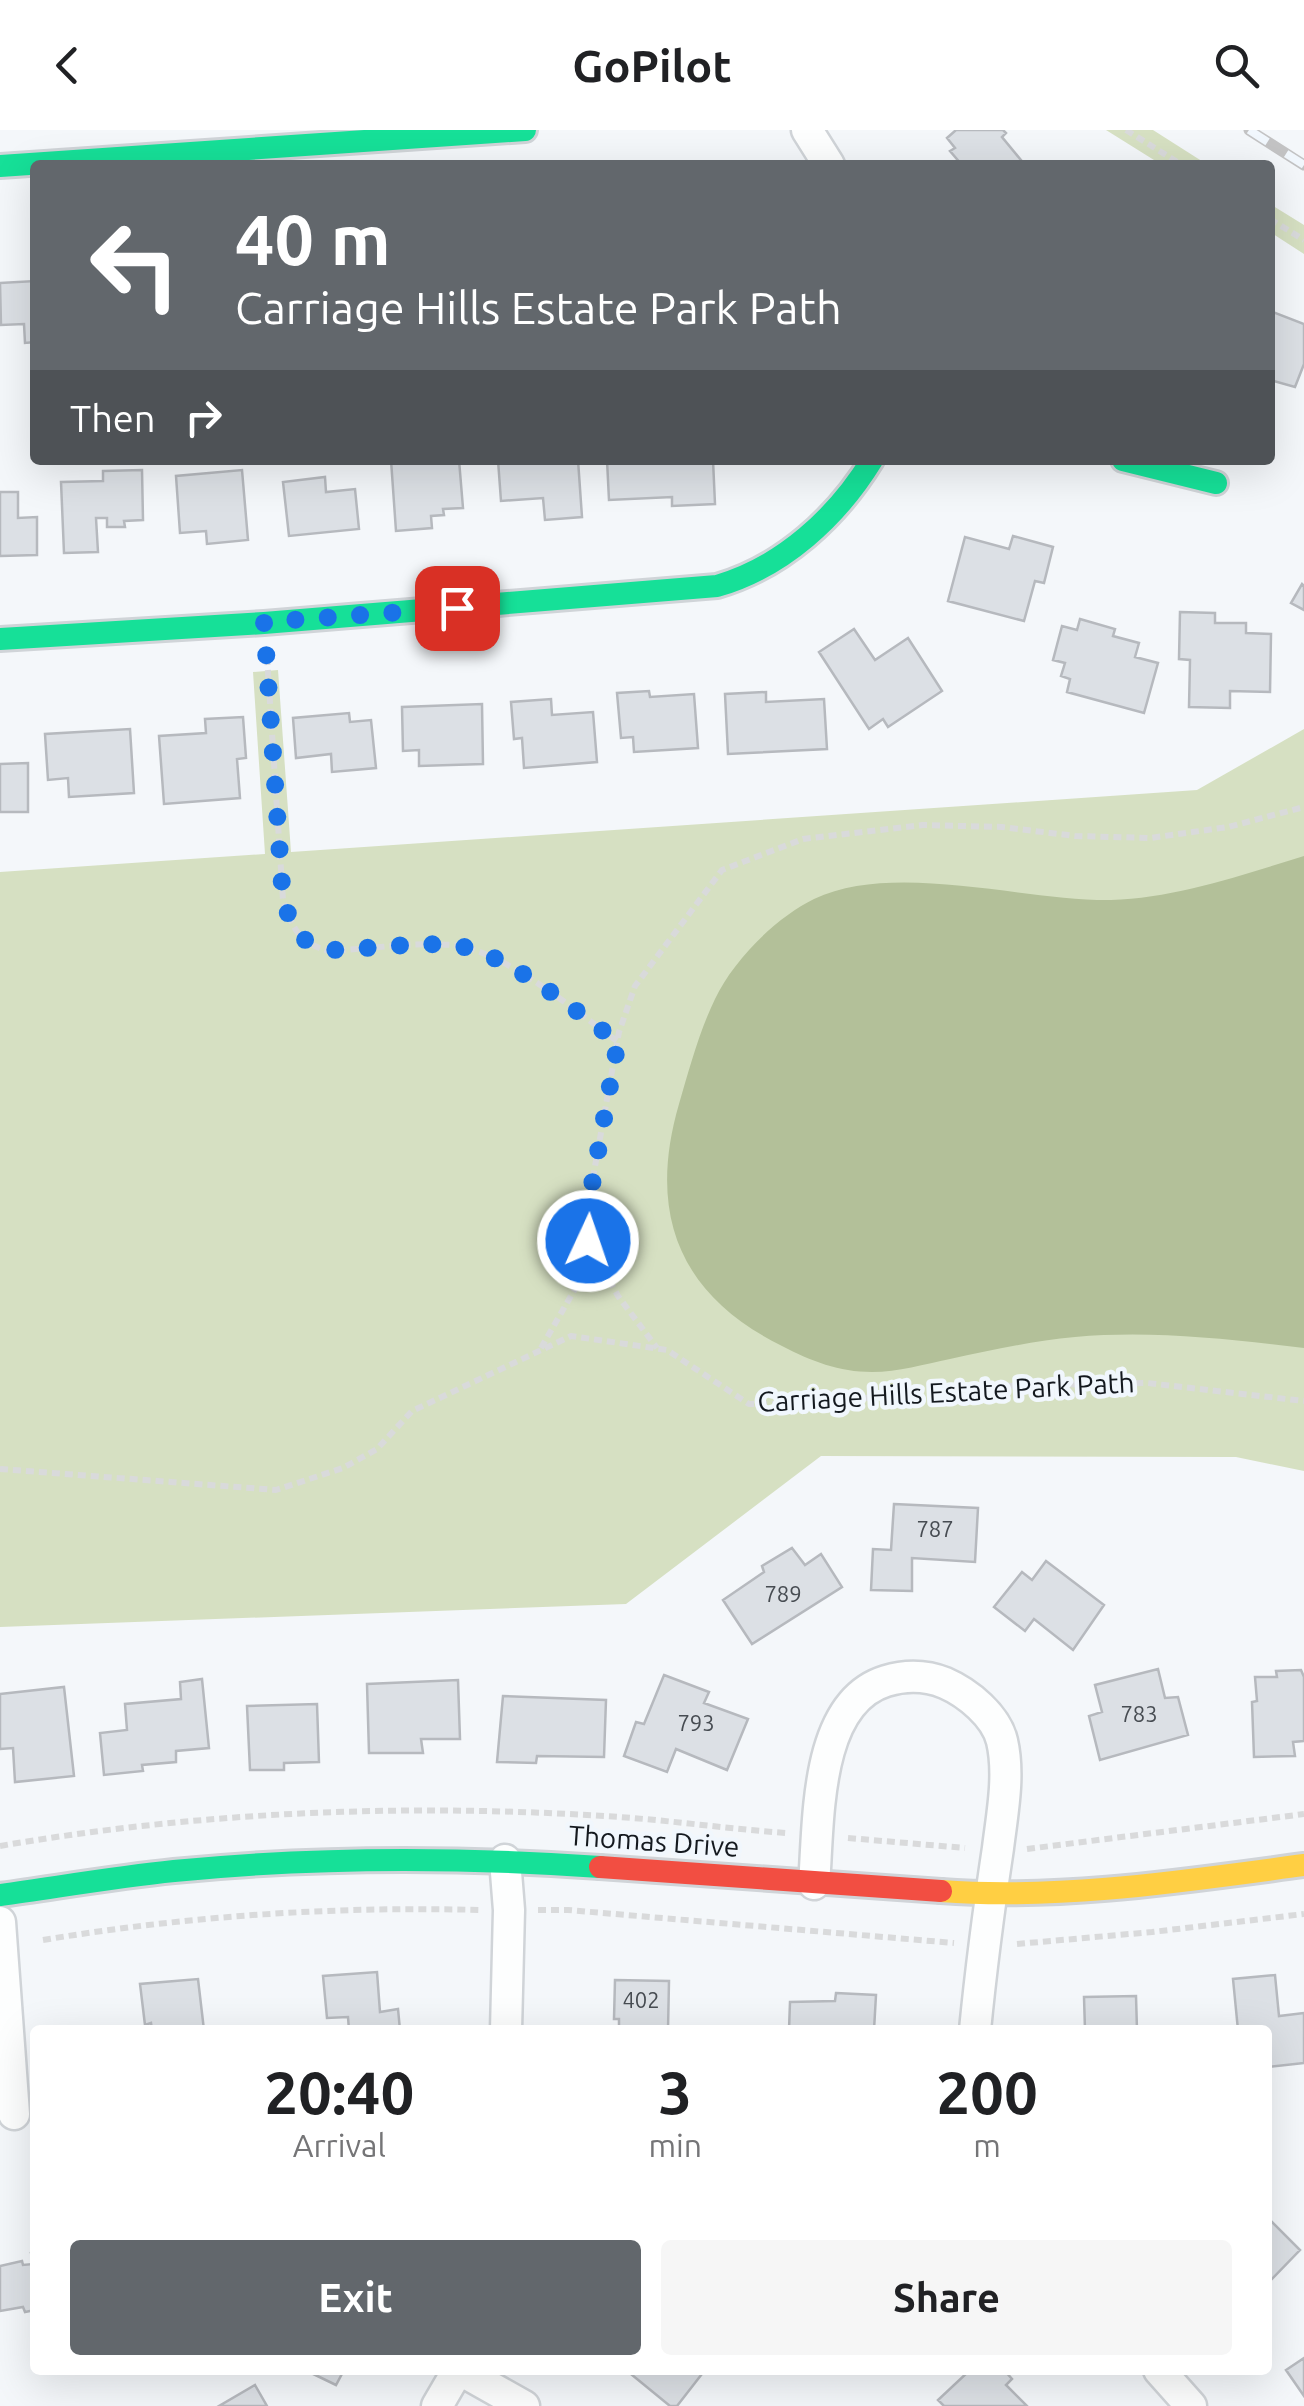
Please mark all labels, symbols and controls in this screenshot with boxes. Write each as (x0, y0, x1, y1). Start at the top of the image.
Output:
icon: back (40, 38, 95, 93)
icon: search (1209, 38, 1264, 93)
text: GoPilot (572, 40, 732, 91)
icon: left (70, 200, 200, 330)
text: 40 m (235, 200, 391, 278)
text: Carriage Hills Estate Park Path (235, 282, 842, 333)
icon: right (176, 390, 231, 445)
text: Then (70, 397, 156, 439)
pin (415, 566, 500, 651)
icon: arrive (430, 581, 485, 636)
position arrow (536, 1189, 640, 1293)
street label: Carriage Hills Estate Park Path (757, 1366, 1135, 1417)
house number: 787 (916, 1516, 954, 1541)
house number: 789 (764, 1581, 802, 1606)
house number: 783 (1120, 1701, 1158, 1726)
house number: 793 (677, 1710, 715, 1735)
street label: Thomas Drive (568, 1819, 741, 1862)
house number: 402 (622, 1987, 660, 2012)
text: 20:40 (264, 2058, 414, 2125)
text: 3 (658, 2058, 692, 2125)
text: 200 (936, 2058, 1038, 2125)
text: Arrival (293, 2127, 386, 2163)
text: min (648, 2127, 702, 2163)
text: m (973, 2127, 1001, 2163)
button: Exit (70, 2240, 641, 2355)
button: Share (661, 2240, 1232, 2355)

